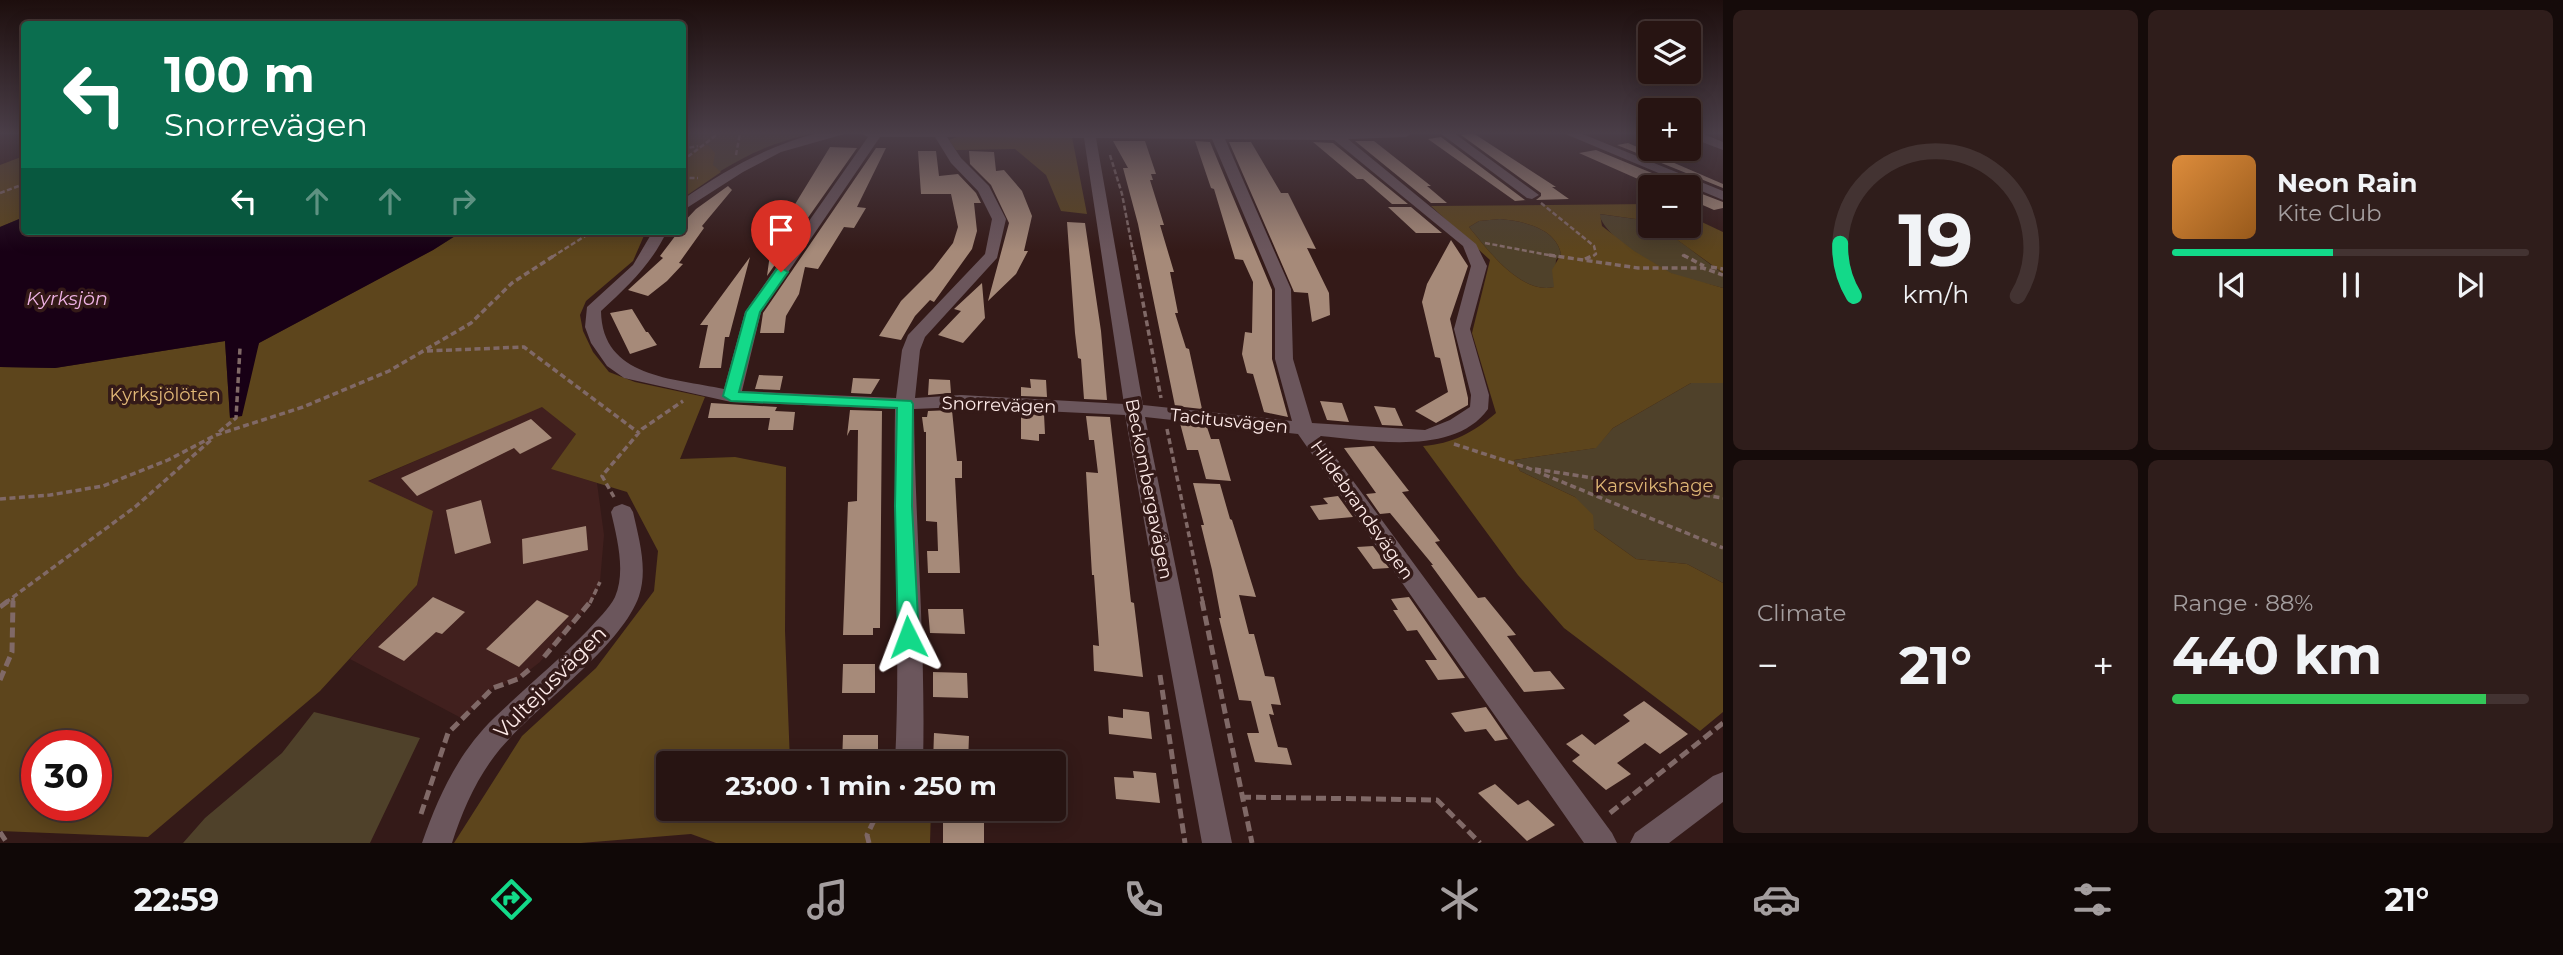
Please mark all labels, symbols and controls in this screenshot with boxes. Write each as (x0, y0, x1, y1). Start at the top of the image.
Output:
map controls (1638, 21, 1701, 238)
button: layers (1638, 21, 1701, 84)
text: 100 m (164, 45, 315, 104)
icon: left (49, 49, 140, 140)
button: + (1638, 98, 1701, 161)
text: Snorrevägen (164, 105, 368, 144)
text: Neon Rain (2277, 167, 2418, 199)
button: − (1638, 175, 1701, 238)
icon: left (225, 182, 263, 220)
icon: ahead (298, 182, 336, 220)
icon: ahead (371, 182, 409, 220)
icon: right (444, 182, 482, 220)
text: 19 (1898, 196, 1973, 284)
text: Kite Club (2277, 199, 2382, 227)
pin (751, 200, 811, 272)
icon: arrive (762, 211, 800, 249)
icon: previous (2213, 266, 2251, 304)
icon: pause (2332, 266, 2370, 304)
icon: next (2451, 266, 2489, 304)
text: km/h (1902, 279, 1969, 309)
water label: Kyrksjön (26, 287, 108, 310)
park label: Kyrksjölöten (109, 384, 221, 406)
street label: Snorrevägen (941, 392, 1057, 418)
street label: Beckombergavägen (1121, 397, 1177, 581)
street label: Tacitusvägen (1169, 404, 1289, 438)
street label: Hildebrandsvägen (1306, 436, 1418, 584)
park label: Karsvikshage (1595, 475, 1714, 497)
text: Range · 88% (2172, 589, 2313, 617)
text: Climate (1757, 599, 1846, 627)
position arrow (871, 600, 945, 674)
street label: Vultejusvägen (489, 621, 611, 743)
text: 440 km (2172, 624, 2382, 687)
text: 21° (1899, 634, 1972, 697)
text: − (1757, 642, 1779, 689)
text: + (2092, 642, 2114, 689)
speed limit sign: 30 (21, 730, 112, 821)
text: 23:00 · 1 min · 250 m (725, 770, 997, 802)
icon: directions (487, 875, 536, 924)
icon: music (803, 875, 852, 924)
icon: phone (1119, 875, 1168, 924)
icon: climate (1435, 875, 1484, 924)
icon: car (1752, 875, 1801, 924)
icon: filters (2068, 875, 2117, 924)
text: 22:59 (134, 880, 219, 919)
text: 21° (2384, 880, 2429, 919)

